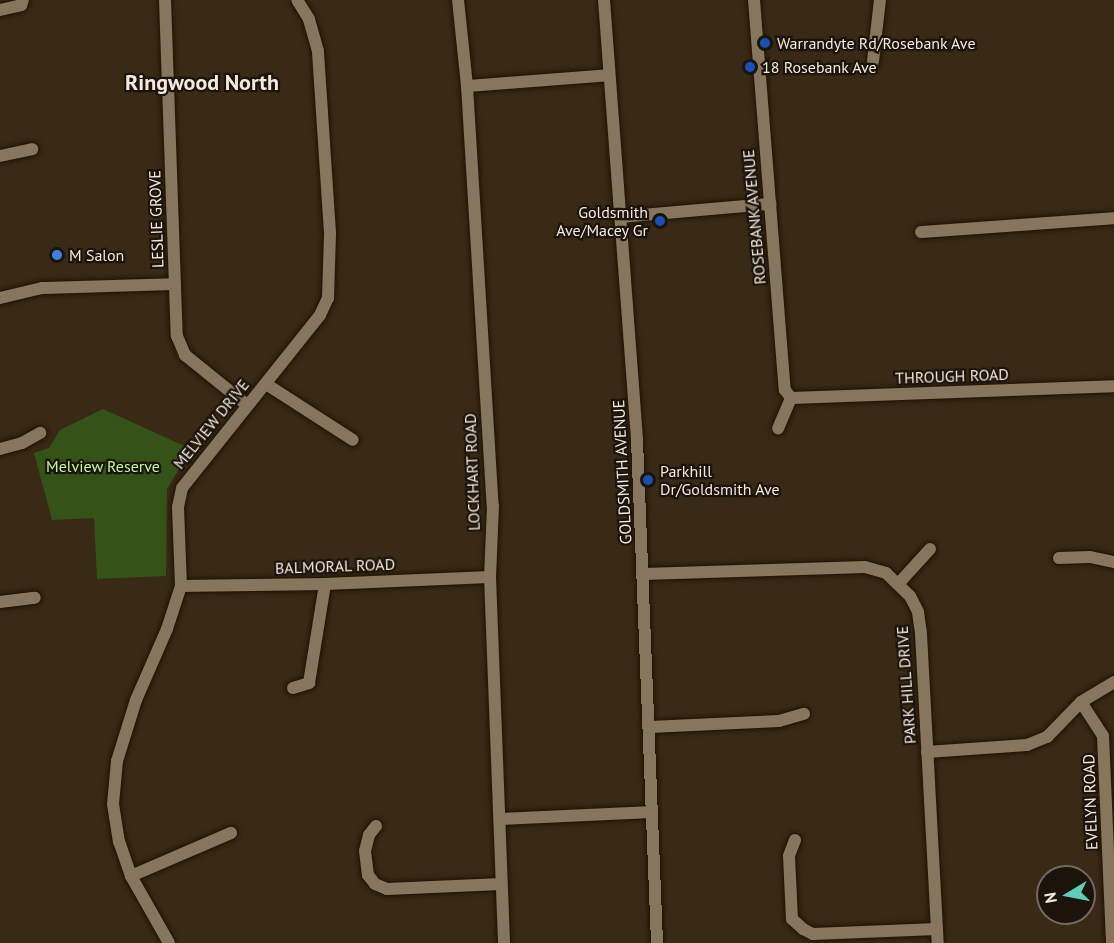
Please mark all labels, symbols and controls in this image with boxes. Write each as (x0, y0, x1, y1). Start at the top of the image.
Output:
place label: Warrandyte Rd/Rosebank Ave (777, 33, 977, 53)
marker: Warrandyte Rd/Rosebank Ave (758, 36, 772, 50)
place label: 18 Rosebank Ave (762, 57, 878, 77)
marker: 18 Rosebank Ave (743, 60, 757, 74)
district label: Ringwood North (125, 70, 279, 96)
street label: ROSEBANK AVENUE (738, 148, 770, 286)
street label: LESLIE GROVE (145, 170, 167, 268)
place label: Goldsmith Ave/Macey Gr (556, 202, 648, 240)
marker: Goldsmith Ave/Macey Gr (653, 214, 667, 228)
place label: M Salon (69, 245, 124, 265)
marker: M Salon (50, 248, 64, 262)
street label: THROUGH ROAD (895, 364, 1009, 388)
street label: MELVIEW DRIVE (169, 375, 253, 473)
street label: GOLDSMITH AVENUE (609, 399, 635, 545)
street label: LOCKHART ROAD (460, 413, 484, 531)
park label: Melview Reserve (46, 456, 160, 476)
place label: Parkhill Dr/Goldsmith Ave (660, 461, 780, 499)
marker: Parkhill Dr/Goldsmith Ave (641, 473, 655, 487)
street label: BALMORAL ROAD (274, 554, 396, 578)
street label: PARK HILL DRIVE (892, 625, 920, 745)
street label: EVELYN ROAD (1079, 754, 1101, 850)
north arrow (1036, 865, 1096, 925)
text: N (1039, 891, 1061, 905)

